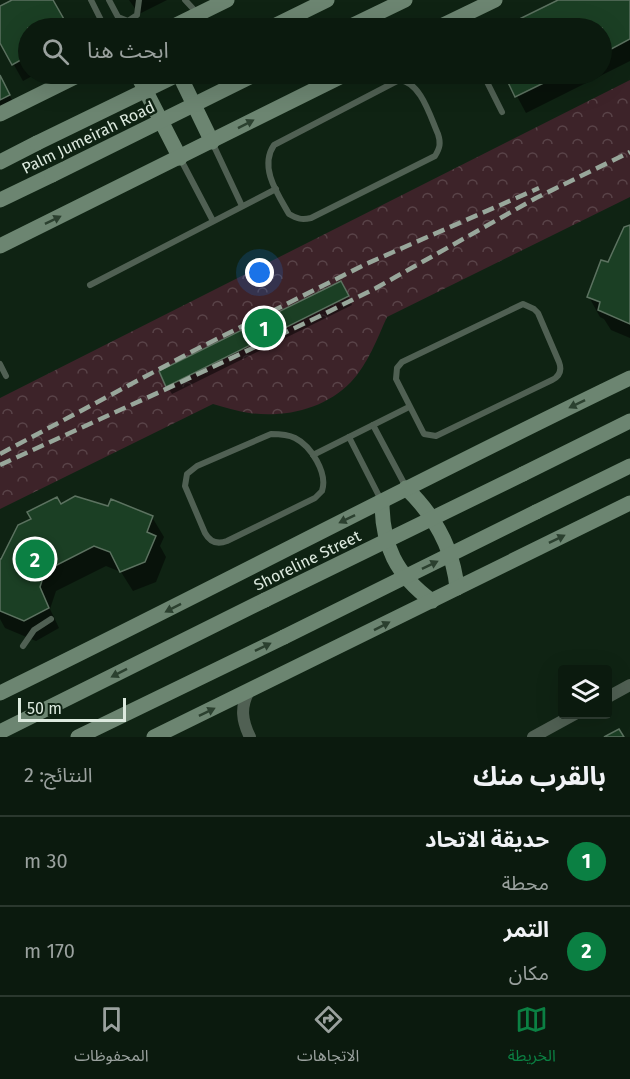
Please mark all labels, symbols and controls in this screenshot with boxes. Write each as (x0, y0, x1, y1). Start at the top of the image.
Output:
search box (18, 18, 612, 84)
icon: search (39, 35, 72, 68)
text: ابحث هنا (87, 37, 169, 64)
street label: Palm Jumeirah Road (19, 97, 158, 178)
one-way arrow (238, 119, 255, 129)
one-way arrow (44, 216, 61, 225)
your location (245, 258, 274, 287)
pin: 1 (244, 306, 284, 350)
one-way arrow (569, 399, 586, 408)
one-way arrow (338, 515, 355, 524)
street label: Shoreline Street (251, 526, 364, 595)
one-way arrow (548, 534, 565, 544)
pin: 2 (15, 536, 54, 582)
one-way arrow (422, 560, 439, 569)
one-way arrow (164, 603, 181, 612)
one-way arrow (374, 621, 391, 630)
one-way arrow (254, 643, 271, 652)
map controls (558, 665, 612, 719)
button: layers (558, 665, 612, 719)
one-way arrow (110, 668, 127, 678)
scale bar (18, 695, 126, 722)
text: 50 m (27, 699, 62, 718)
one-way arrow (199, 707, 216, 716)
text: بالقرب منك (473, 761, 606, 792)
text: النتائج: 2 (24, 763, 92, 787)
text: حديقة الاتحاد (425, 826, 549, 853)
text: 30 m (24, 849, 68, 873)
text: 1 (582, 849, 591, 873)
text: محطة (502, 871, 549, 895)
text: التمر (504, 916, 549, 943)
text: 170 m (24, 939, 75, 963)
text: 2 (581, 939, 592, 963)
text: مكان (509, 961, 549, 985)
tab: المحفوظات (74, 1003, 148, 1073)
tab: الاتجاهات (297, 1003, 359, 1073)
tab: الخريطة (508, 1003, 556, 1073)

